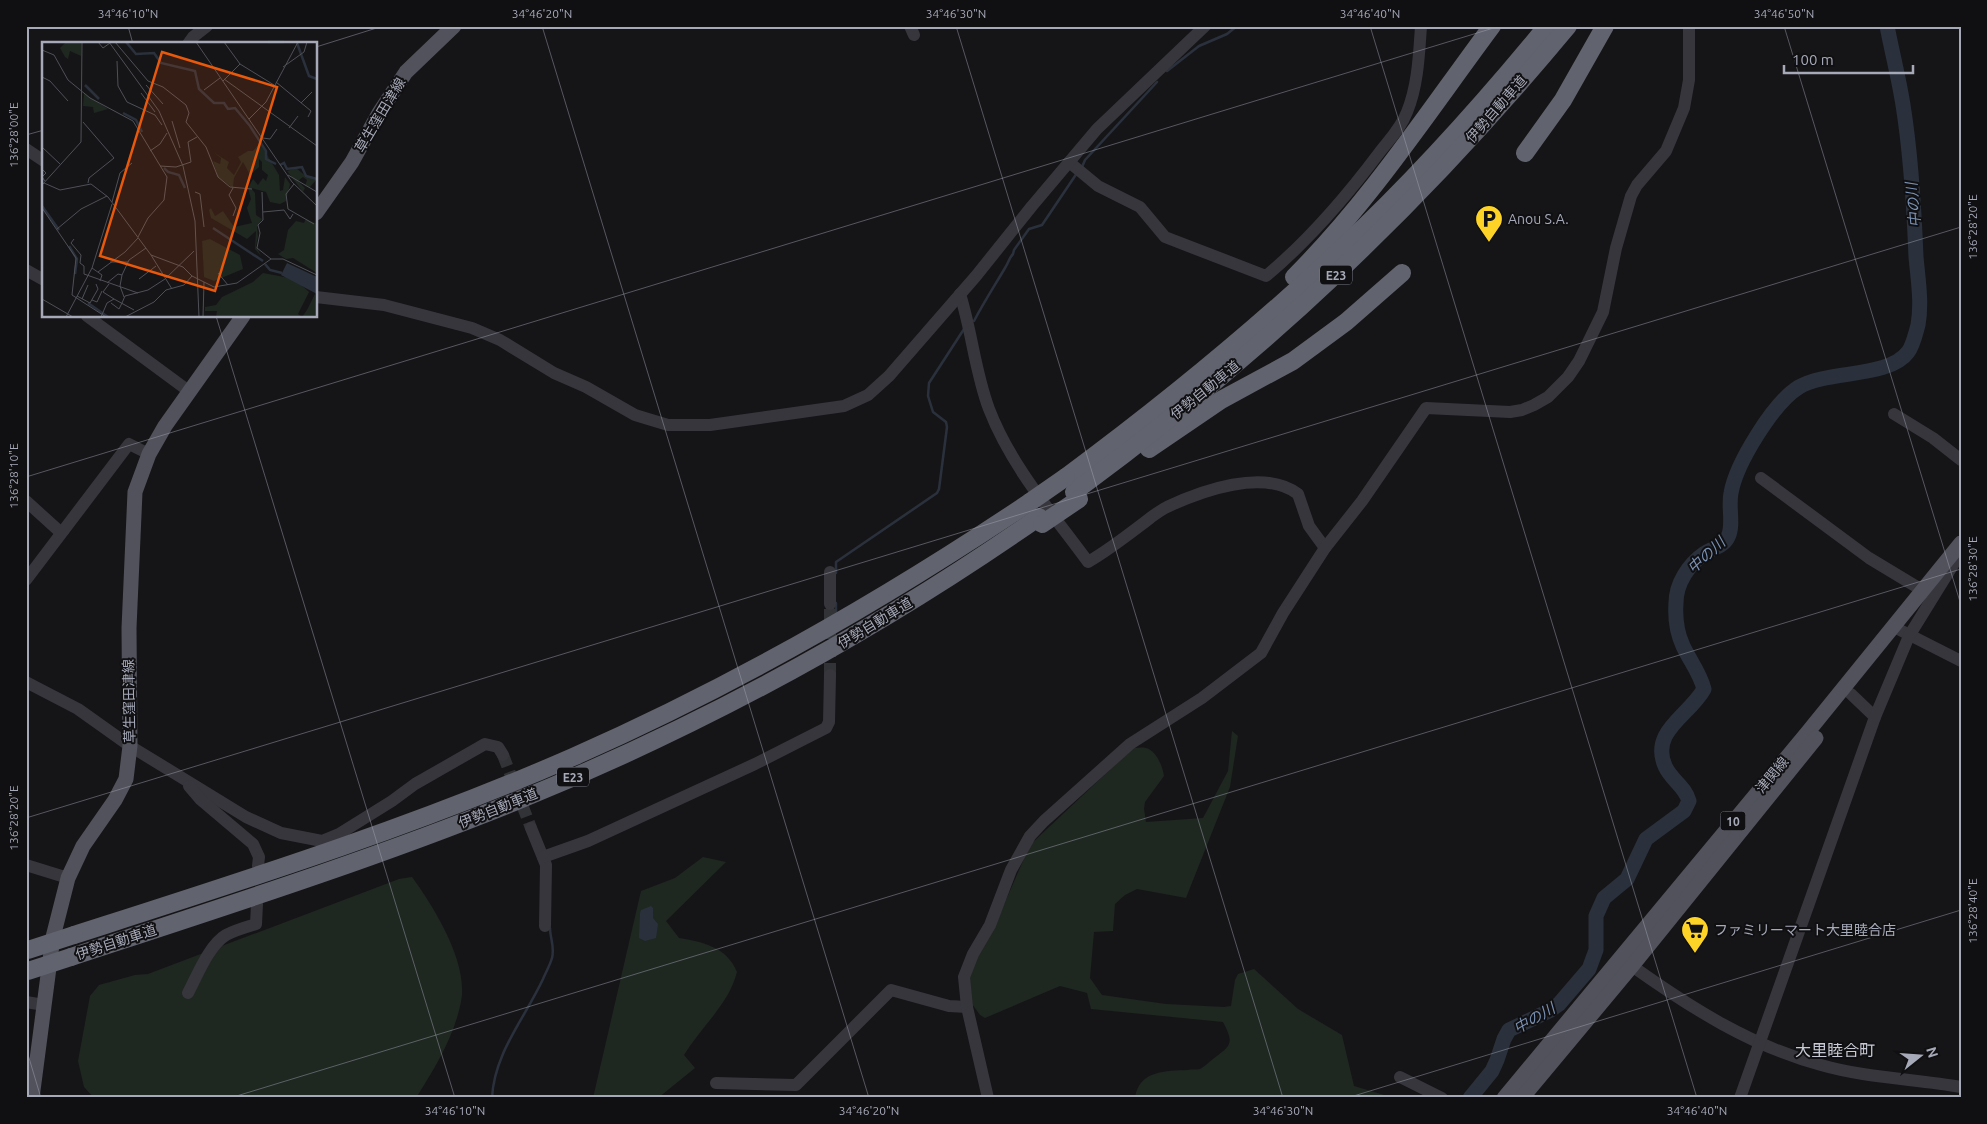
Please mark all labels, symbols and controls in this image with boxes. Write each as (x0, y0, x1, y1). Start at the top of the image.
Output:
text: 34°46'10"N (98, 7, 158, 20)
text: 34°46'20"N (512, 7, 572, 20)
text: 34°46'30"N (926, 7, 986, 20)
text: 34°46'40"N (1340, 7, 1400, 20)
text: 34°46'50"N (1754, 7, 1814, 20)
inset map (42, 42, 318, 318)
scale bar (1784, 42, 1913, 74)
text: 100 m (1792, 51, 1834, 68)
street label: 伊勢自動車道 (1462, 72, 1530, 146)
street label: 草生窪田津線 (352, 75, 408, 155)
text: 136°28'00"E (7, 102, 20, 168)
water label: 中の川 (1902, 180, 1923, 228)
text: 136°28'20"E (1966, 194, 1979, 260)
parking icon: Anou S.A. (1474, 204, 1504, 243)
place label: Anou S.A. (1508, 211, 1569, 227)
road number: E23 (1320, 266, 1352, 284)
street label: 伊勢自動車道 (1167, 357, 1243, 423)
text: 136°28'10"E (7, 443, 20, 509)
water label: 中の川 (1684, 532, 1730, 577)
text: 136°28'30"E (1966, 536, 1979, 602)
street label: 伊勢自動車道 (835, 595, 915, 651)
street label: 草生窪田津線 (120, 659, 138, 743)
street label: 津関線 (1752, 754, 1792, 796)
road number: E23 (557, 768, 589, 786)
text: 136°28'20"E (7, 785, 20, 851)
street label: 伊勢自動車道 (456, 785, 540, 831)
road number: 10 (1720, 811, 1746, 830)
text: 136°28'40"E (1966, 878, 1979, 944)
supermarket icon: ファミリーマート大里睦合店 (1680, 915, 1710, 954)
street label: 伊勢自動車道 (74, 921, 158, 963)
place label: ファミリーマート大里睦合店 (1714, 922, 1896, 938)
water label: 中の川 (1510, 998, 1559, 1037)
north arrow (1894, 1032, 1944, 1082)
district label: 大里睦合町 (1795, 1041, 1875, 1059)
text: N (1923, 1045, 1942, 1060)
text: 34°46'10"N (425, 1104, 485, 1117)
text: 34°46'20"N (839, 1104, 899, 1117)
text: 34°46'30"N (1253, 1104, 1313, 1117)
text: 34°46'40"N (1667, 1104, 1727, 1117)

